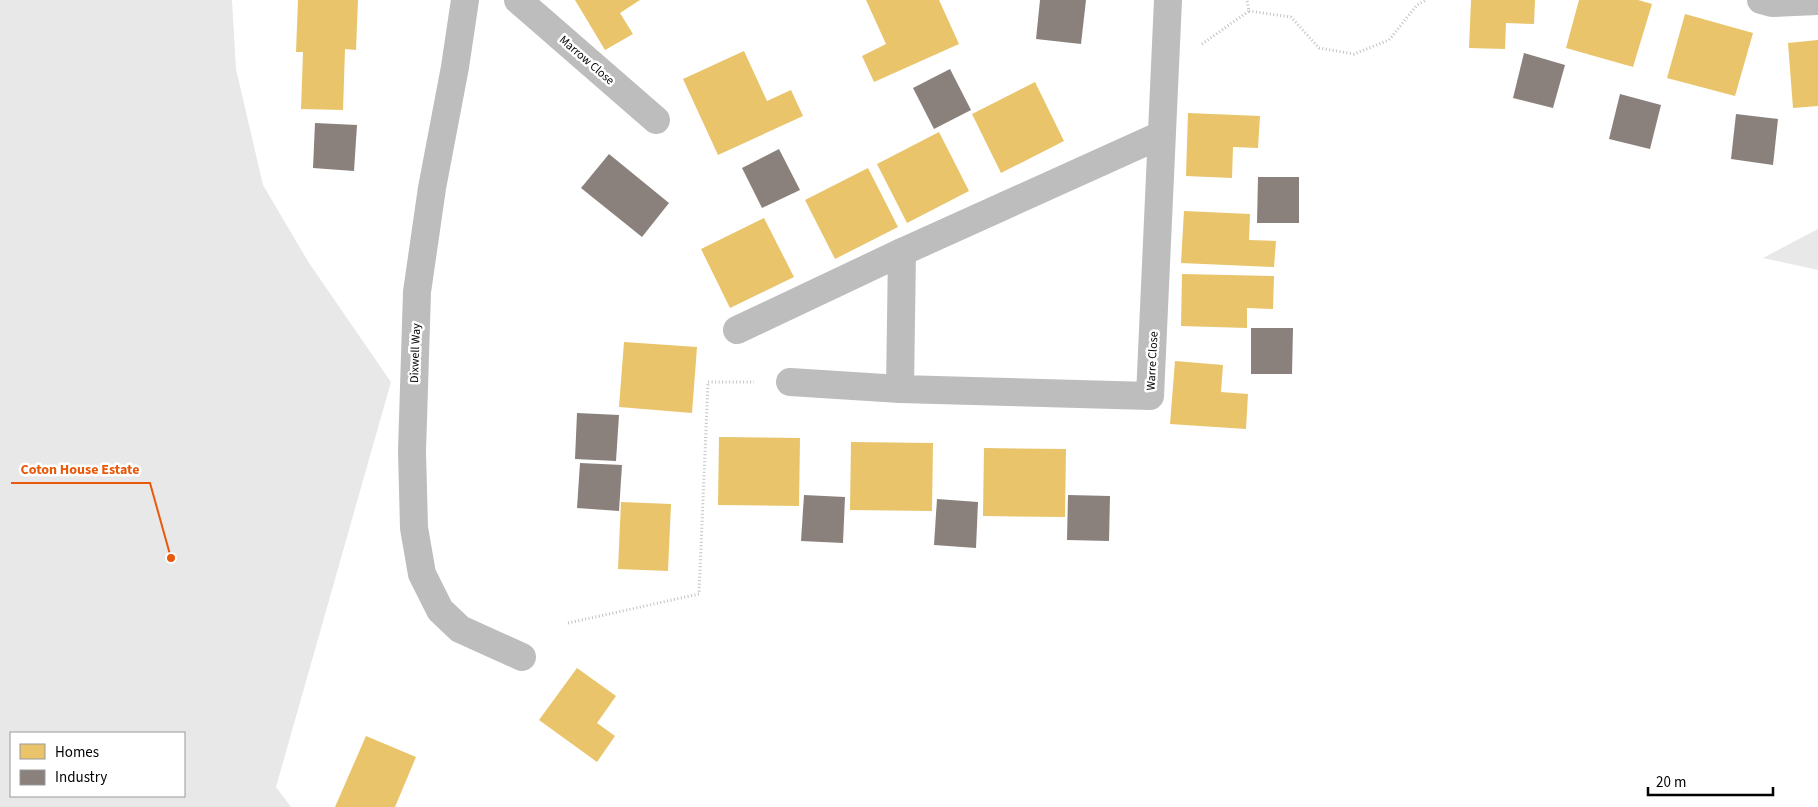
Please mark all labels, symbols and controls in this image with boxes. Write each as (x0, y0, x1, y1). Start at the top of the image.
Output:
street label: Marrow Close (555, 32, 618, 89)
street label: Dixwell Way (406, 323, 425, 383)
street label: Warre Close (1142, 331, 1163, 391)
callout: Coton House Estate (11, 454, 150, 483)
text: Coton House Estate (21, 460, 139, 480)
legend (10, 732, 185, 797)
text: Homes (55, 742, 99, 763)
scale bar (1648, 764, 1773, 796)
text: Industry (55, 767, 107, 788)
text: 20 m (1656, 772, 1686, 793)

